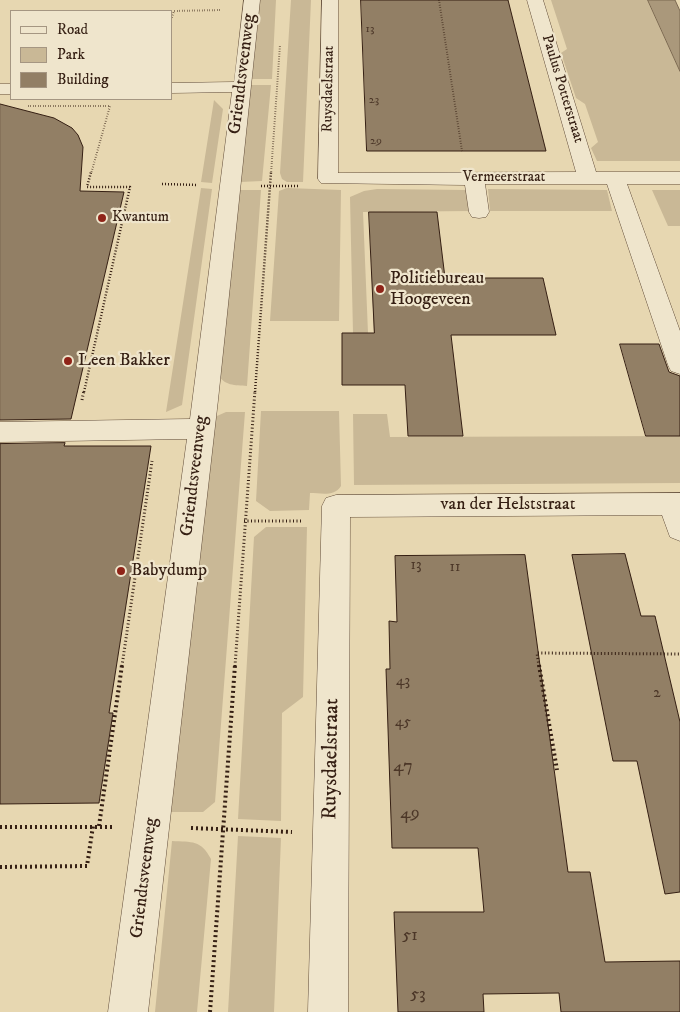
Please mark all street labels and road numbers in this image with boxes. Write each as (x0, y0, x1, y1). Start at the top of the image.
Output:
street label: Griendtsveenweg (225, 12, 261, 136)
street label: Paulus Potterstraat (537, 33, 587, 145)
street label: Ruysdaelstraat (319, 45, 339, 133)
street label: Vermeerstraat (463, 169, 545, 187)
street label: Griendtsveenweg (177, 414, 213, 538)
street label: van der Helststraat (441, 494, 575, 516)
street label: Ruysdaelstraat (318, 698, 346, 820)
street label: Griendtsveenweg (127, 816, 163, 940)

